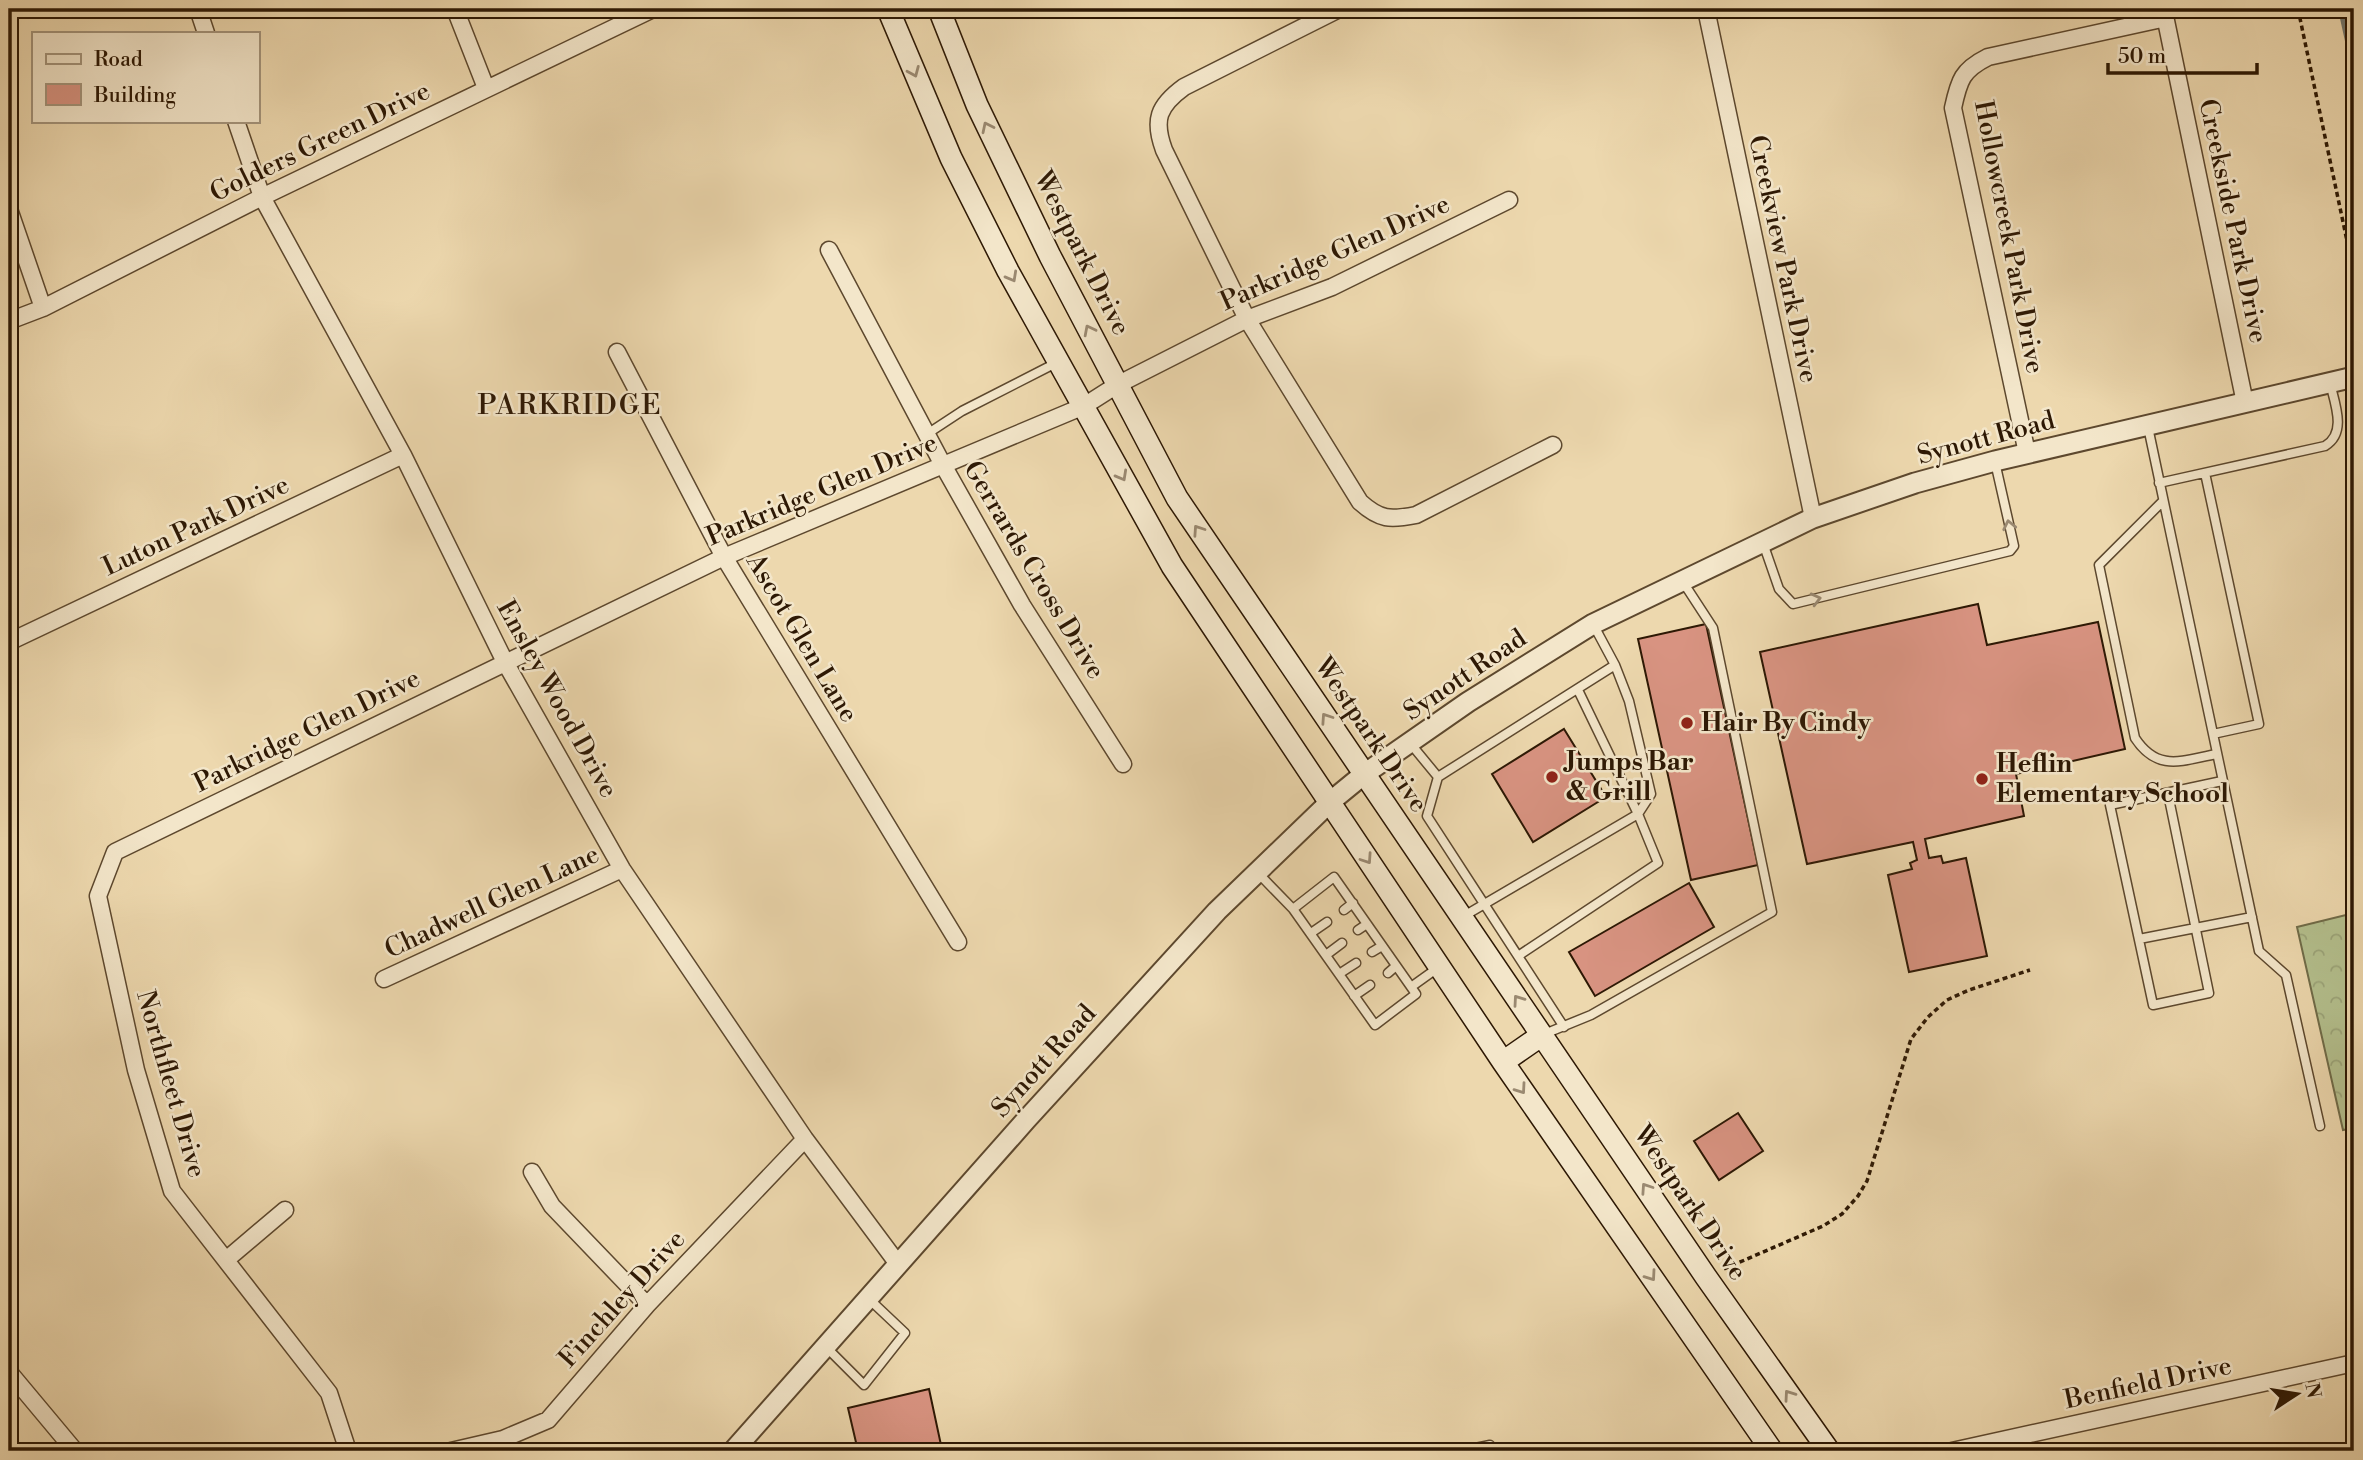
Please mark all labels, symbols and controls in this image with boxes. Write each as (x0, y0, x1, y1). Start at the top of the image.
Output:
legend (32, 32, 259, 122)
scale bar (2108, 32, 2256, 76)
text: 50 m (2118, 44, 2166, 70)
text: Road (94, 47, 143, 73)
one-way arrow (906, 64, 920, 77)
street label: Golders Green Drive (205, 75, 435, 209)
text: Building (93, 83, 176, 109)
street label: Creekside Park Drive (2192, 96, 2274, 346)
street label: Hollowcreek Park Drive (1967, 98, 2051, 376)
one-way arrow (982, 122, 996, 134)
street label: Creekview Park Drive (1741, 132, 1825, 386)
street label: Westpark Drive (1026, 165, 1137, 340)
street label: Parkridge Glen Drive (1215, 188, 1455, 318)
one-way arrow (1004, 270, 1017, 282)
one-way arrow (1084, 325, 1097, 337)
district label: PARKRIDGE (477, 388, 663, 423)
street label: Synott Road (1914, 404, 2059, 472)
street label: Parkridge Glen Drive (702, 427, 942, 553)
street label: Gerrards Cross Drive (956, 455, 1112, 685)
street label: Luton Park Drive (98, 469, 294, 583)
one-way arrow (1114, 469, 1127, 481)
one-way arrow (2003, 519, 2018, 531)
one-way arrow (1194, 525, 1207, 538)
street label: Ascot Glen Lane (739, 547, 865, 728)
one-way arrow (1810, 593, 1822, 607)
street label: Ensley Wood Drive (489, 595, 625, 803)
street label: Synott Road (1398, 622, 1533, 728)
street label: Westpark Drive (1307, 651, 1435, 819)
street label: Parkridge Glen Drive (189, 662, 425, 800)
place label: Hair By Cindy (1701, 707, 1872, 739)
one-way arrow (1321, 713, 1334, 726)
marker: Hair By Cindy (1679, 715, 1695, 731)
place label: Jumps Bar & Grill (1563, 746, 1694, 808)
place label: Heflin Elementary School (1996, 748, 2229, 810)
marker: Jumps Bar & Grill (1544, 769, 1560, 785)
marker: Heflin Elementary School (1974, 771, 1990, 787)
street label: Chadwell Glen Lane (380, 838, 604, 966)
one-way arrow (1359, 851, 1372, 864)
street label: Northfleet Drive (129, 987, 213, 1181)
one-way arrow (1514, 995, 1526, 1008)
street label: Synott Road (985, 998, 1103, 1124)
one-way arrow (1513, 1081, 1525, 1094)
street label: Westpark Drive (1626, 1119, 1754, 1287)
one-way arrow (1642, 1183, 1654, 1196)
street label: Finchley Drive (552, 1224, 692, 1374)
one-way arrow (1643, 1268, 1655, 1281)
street label: Benfield Drive (2061, 1350, 2234, 1417)
north arrow (2262, 1358, 2332, 1428)
text: N (2299, 1381, 2326, 1401)
one-way arrow (1785, 1390, 1797, 1403)

